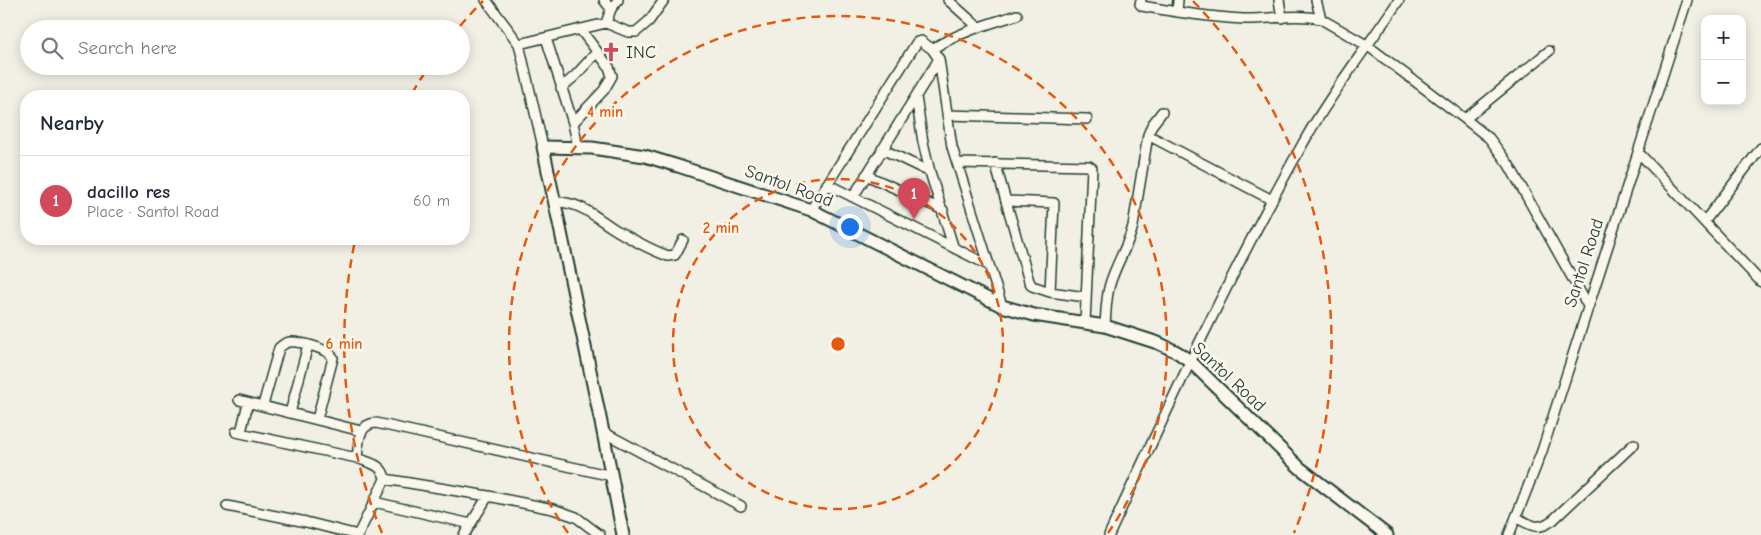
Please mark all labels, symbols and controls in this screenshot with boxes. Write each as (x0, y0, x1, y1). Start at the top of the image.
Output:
map controls (1701, 15, 1746, 105)
button: + (1701, 15, 1746, 60)
search box (20, 20, 470, 75)
icon: search (38, 34, 66, 62)
text: Search here (78, 37, 177, 59)
church icon: INC (600, 41, 622, 63)
place label: INC (626, 42, 656, 63)
button: − (1701, 60, 1746, 105)
text: 4 min (587, 103, 623, 121)
text: Nearby (40, 111, 104, 135)
street label: Santol Road (742, 160, 836, 212)
pin: 1 (898, 178, 930, 219)
text: dacillo res (87, 181, 170, 203)
text: 1 (53, 192, 59, 210)
text: 60 m (413, 192, 450, 210)
text: Place · Santol Road (87, 203, 219, 221)
your location (837, 214, 863, 240)
street label: Santol Road (1560, 216, 1608, 310)
text: 2 min (703, 219, 739, 237)
text: 6 min (326, 335, 362, 353)
centre of rings (829, 335, 847, 353)
street label: Santol Road (1188, 338, 1270, 416)

